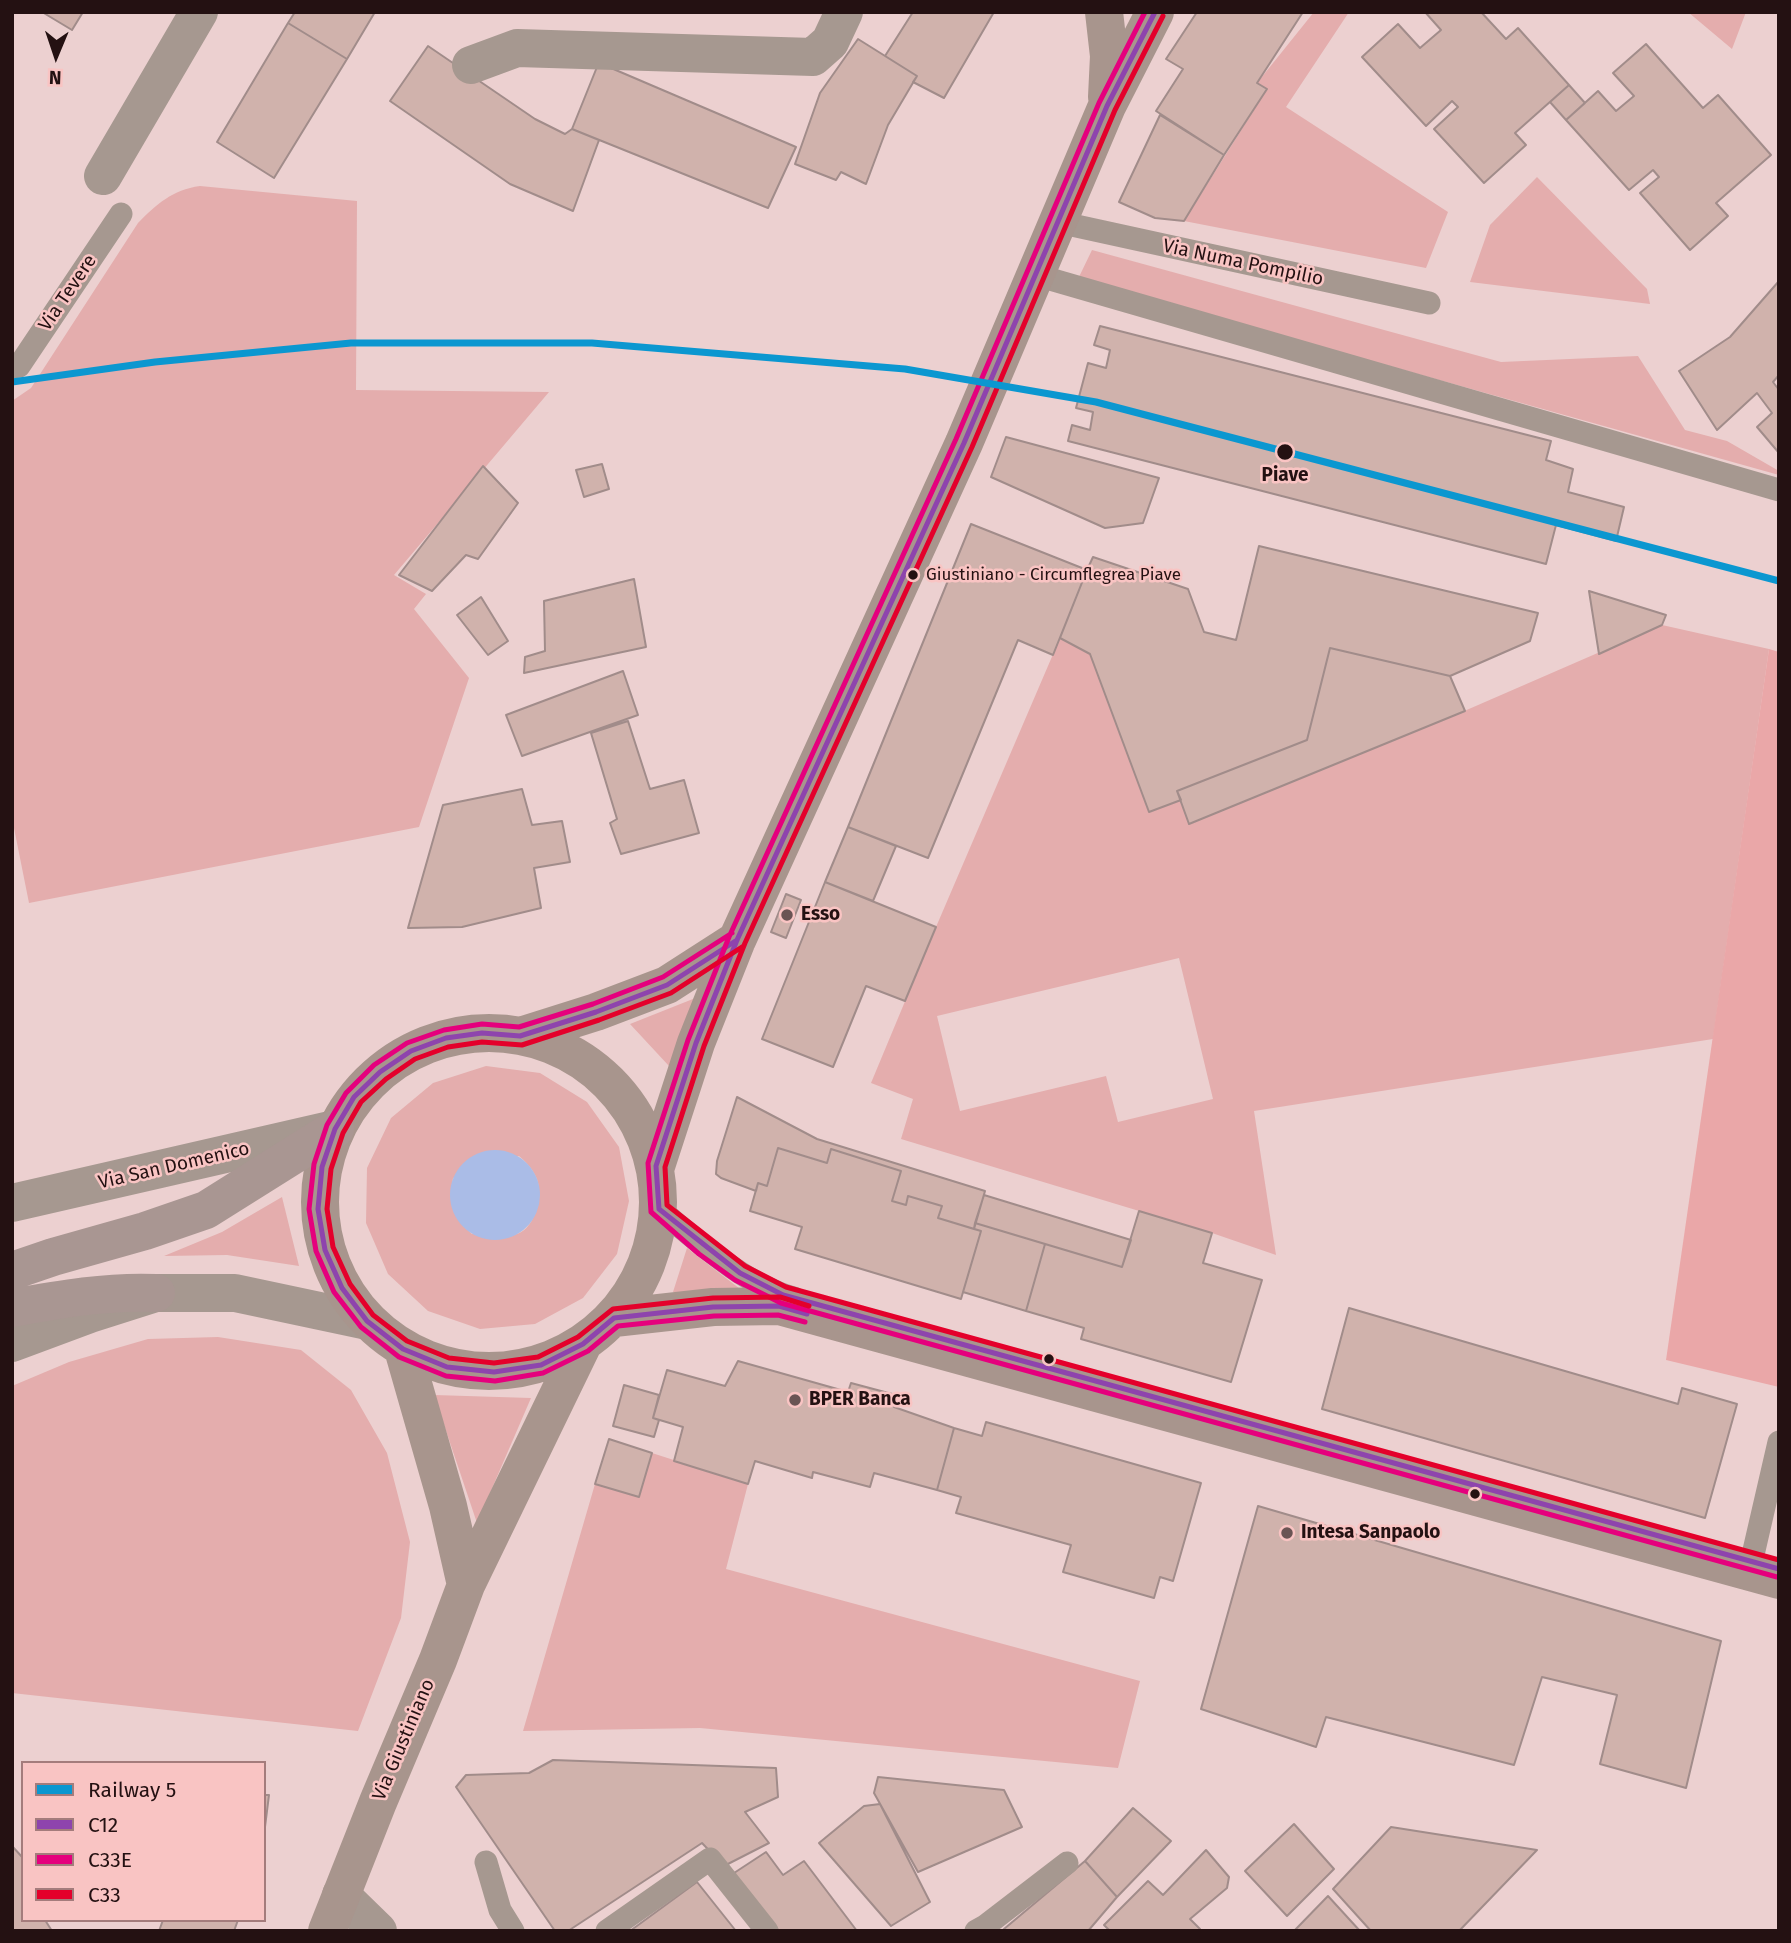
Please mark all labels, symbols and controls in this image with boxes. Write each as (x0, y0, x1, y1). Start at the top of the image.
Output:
north arrow (21, 21, 91, 91)
text: N (49, 66, 62, 89)
street label: Via Numa Pompilio (1161, 235, 1325, 291)
street label: Via Tevere (34, 251, 102, 335)
marker: Piave (1275, 442, 1295, 462)
place label: Piave (1262, 465, 1308, 487)
place label: Giustiniano - Circumflegrea Piave (926, 565, 1181, 585)
marker: Giustiniano - Circumflegrea Piave (906, 568, 920, 582)
place label: Esso (801, 904, 840, 926)
marker: Esso (779, 907, 795, 923)
street label: Via San Domenico (96, 1138, 252, 1194)
unlabelled marker (1042, 1352, 1056, 1366)
place label: BPER Banca (809, 1389, 911, 1411)
marker: BPER Banca (787, 1392, 803, 1408)
unlabelled marker (1468, 1487, 1482, 1501)
place label: Intesa Sanpaolo (1301, 1522, 1440, 1544)
marker: Intesa Sanpaolo (1279, 1525, 1295, 1541)
street label: Via Giustiniano (368, 1676, 440, 1804)
legend (21, 1761, 266, 1922)
text: Railway 5 (88, 1777, 176, 1803)
text: C12 (88, 1812, 118, 1838)
text: C33E (88, 1847, 132, 1873)
text: C33 (88, 1882, 121, 1908)

